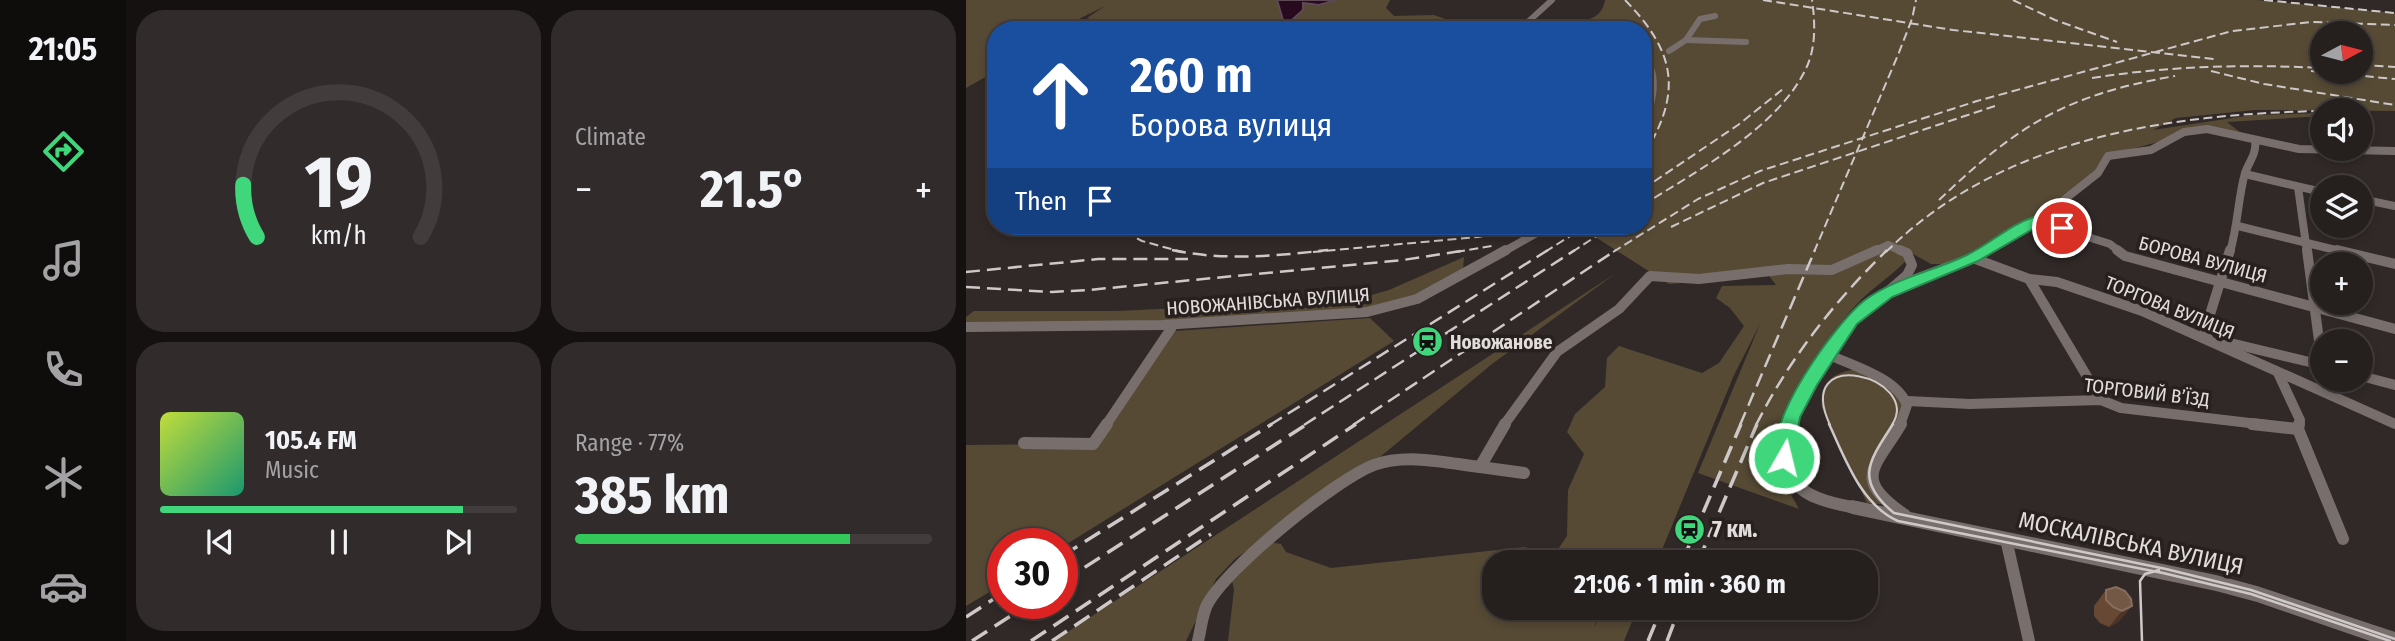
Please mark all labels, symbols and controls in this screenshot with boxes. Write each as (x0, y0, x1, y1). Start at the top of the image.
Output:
north arrow (2310, 21, 2373, 84)
map controls (2310, 21, 2373, 392)
text: 21:05 (29, 30, 97, 68)
text: 260 m (1130, 46, 1253, 105)
icon: ahead (1015, 49, 1106, 140)
button: sound (2310, 98, 2373, 161)
text: Борова вулиця (1130, 106, 1332, 144)
text: Climate (575, 123, 646, 151)
icon: directions (39, 127, 88, 176)
text: 19 (304, 139, 373, 226)
text: 21.5° (700, 158, 807, 221)
text: − (575, 167, 592, 213)
text: + (915, 167, 932, 213)
button: layers (2310, 175, 2373, 238)
icon: arrive (1081, 182, 1119, 220)
text: Then (1015, 186, 1067, 217)
pin (2032, 198, 2092, 258)
icon: arrive (2043, 209, 2081, 247)
text: km/h (311, 221, 366, 251)
street label: БОРОВА ВУЛИЦЯ (2136, 231, 2270, 288)
icon: music (39, 236, 88, 285)
button: + (2310, 252, 2373, 315)
street label: ТОРГОВА ВУЛИЦЯ (2102, 271, 2238, 344)
street label: НОВОЖАНІВСЬКА ВУЛИЦЯ (1165, 283, 1371, 320)
station icon: Новожанове (1410, 325, 1444, 359)
button: − (2310, 329, 2373, 392)
place label: Новожанове (1450, 331, 1553, 354)
icon: phone (39, 345, 88, 394)
street label: ТОРГОВИЙ В’ЇЗД (2083, 373, 2211, 412)
position arrow (1747, 421, 1821, 495)
text: 105.4 FM (265, 425, 357, 456)
text: Range · 77% (575, 429, 684, 457)
icon: climate (39, 453, 88, 502)
text: Music (265, 456, 319, 484)
text: 385 km (575, 464, 730, 527)
street label: МОСКАЛІВСЬКА ВУЛИЦЯ (2016, 506, 2246, 580)
station icon: 7 км. (1672, 512, 1706, 546)
place label: 7 км. (1712, 515, 1758, 543)
icon: previous (201, 523, 239, 561)
icon: pause (320, 523, 358, 561)
icon: next (439, 523, 477, 561)
speed limit sign: 30 (987, 528, 1078, 619)
icon: car (39, 562, 88, 611)
text: 21:06 · 1 min · 360 m (1574, 569, 1786, 600)

